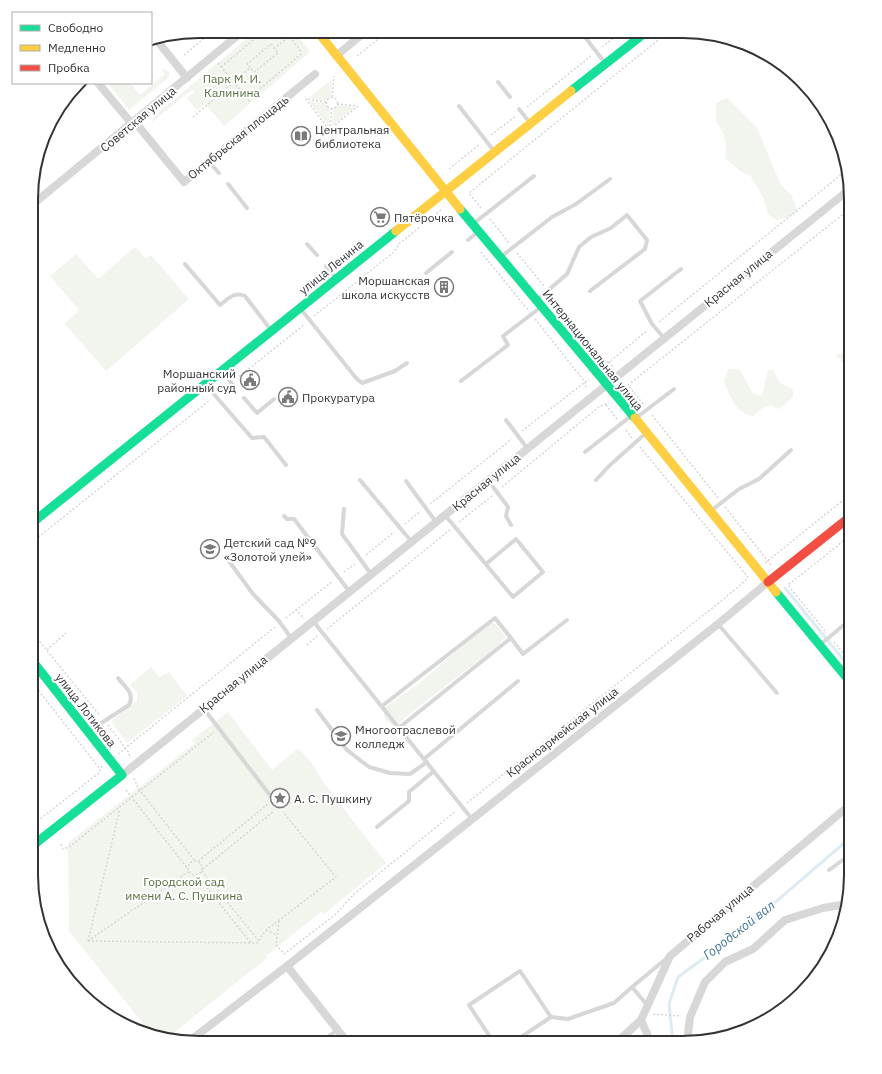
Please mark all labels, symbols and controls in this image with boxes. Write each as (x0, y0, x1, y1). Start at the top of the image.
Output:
legend (12, 12, 152, 84)
text: Свободно (48, 20, 104, 35)
text: Медленно (48, 40, 106, 55)
text: Пробка (48, 60, 90, 75)
park label: Парк М. И. Калинина (203, 71, 261, 100)
street label: Советская улица (97, 83, 179, 155)
street label: Октябрьская площадь (184, 92, 292, 182)
place label: Центральная библиотека (315, 122, 389, 151)
library icon: Центральная библиотека (290, 125, 312, 147)
supermarket icon: Пятёрочка (369, 206, 391, 228)
place label: Пятёрочка (394, 210, 454, 225)
street label: улица Ленина (296, 236, 367, 298)
street label: Красная улица (701, 246, 776, 310)
place label: Моршанская школа искусств (341, 273, 430, 302)
building icon: Моршанская школа искусств (433, 276, 455, 298)
street label: Интернациональная улица (539, 286, 647, 414)
place label: Моршанский районный суд (157, 366, 236, 395)
public building icon: Моршанский районный суд (239, 369, 261, 391)
public building icon: Прокуратура (277, 386, 299, 408)
place label: Прокуратура (302, 390, 375, 405)
street label: Красная улица (449, 450, 524, 514)
place label: Детский сад №9 «Золотой улей» (224, 535, 316, 564)
school or university icon: Детский сад №9 «Золотой улей» (199, 538, 221, 560)
street label: Красная улица (196, 652, 271, 716)
street label: улица Лотикова (52, 670, 120, 750)
street label: Красноармейская улица (503, 683, 621, 780)
place label: Многоотраслевой колледж (355, 722, 456, 751)
school or university icon: Многоотраслевой колледж (330, 725, 352, 747)
place icon: А. С. Пушкину (269, 787, 291, 809)
place label: А. С. Пушкину (294, 791, 372, 806)
park label: Городской сад имени А. С. Пушкина (125, 874, 243, 903)
street label: Рабочая улица (684, 880, 757, 945)
water label: Городской вал (700, 897, 778, 963)

